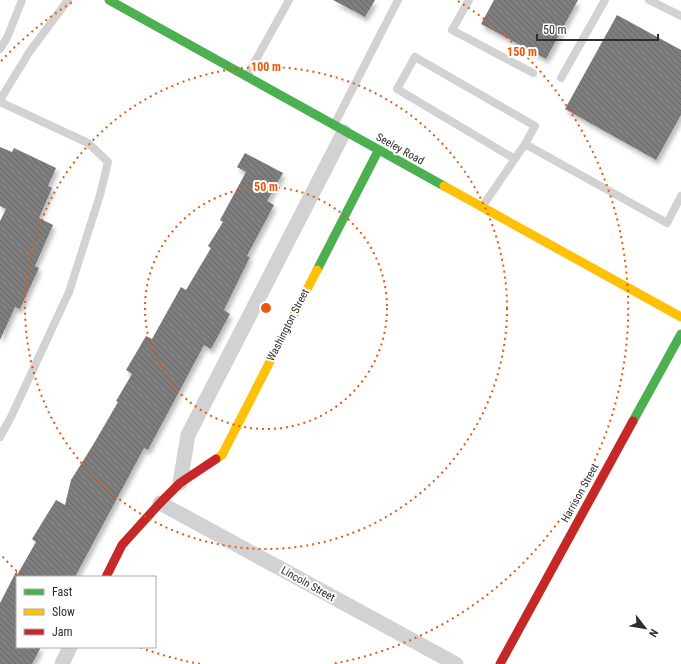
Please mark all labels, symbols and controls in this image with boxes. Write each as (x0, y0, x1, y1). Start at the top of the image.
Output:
scale bar (537, 16, 658, 42)
text: 50 m (543, 23, 567, 37)
text: 150 m (507, 45, 537, 59)
text: 100 m (251, 60, 281, 74)
street label: Seeley Road (374, 131, 426, 167)
text: 50 m (254, 180, 278, 194)
street label: Washington Street (264, 287, 312, 363)
centre of rings (259, 301, 273, 315)
street label: Harrison Street (558, 461, 602, 525)
street label: Lincoln Street (279, 564, 337, 604)
legend (16, 576, 156, 648)
text: Fast (52, 585, 73, 599)
text: Slow (52, 605, 75, 619)
north arrow (625, 608, 665, 648)
text: Jam (52, 625, 73, 639)
text: N (646, 627, 660, 639)

